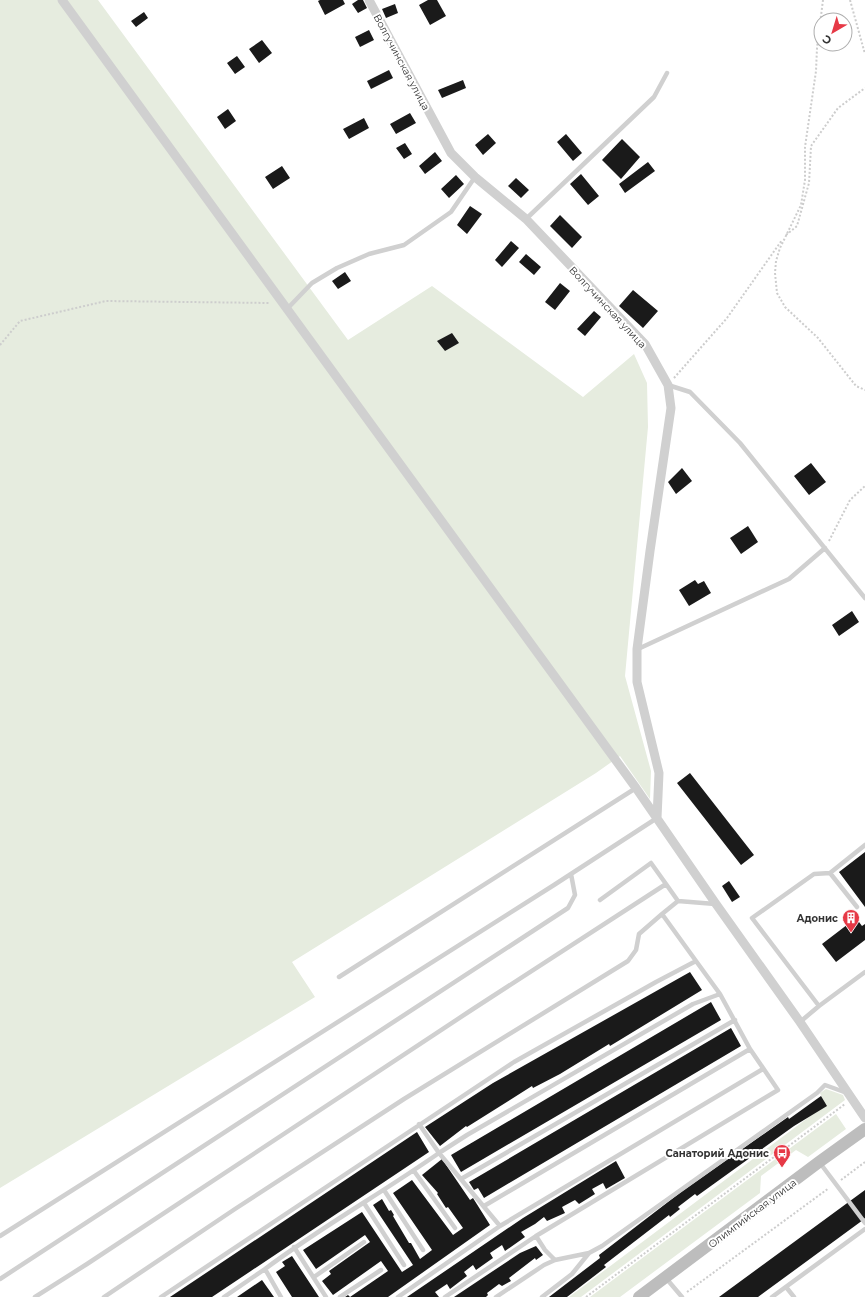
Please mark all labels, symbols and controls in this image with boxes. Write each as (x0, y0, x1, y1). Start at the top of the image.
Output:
street label: Волгучинская улица (371, 12, 432, 113)
north arrow (813, 12, 853, 52)
text: С (819, 32, 834, 48)
street label: Волгучинская улица (566, 264, 649, 351)
building icon: Адонис (841, 908, 861, 933)
place label: Адонис (796, 912, 838, 925)
bus stop icon: Санаторий Адонис (772, 1143, 792, 1168)
place label: Санаторий Адонис (666, 1147, 769, 1160)
street label: Олимпийская улица (706, 1176, 799, 1251)

